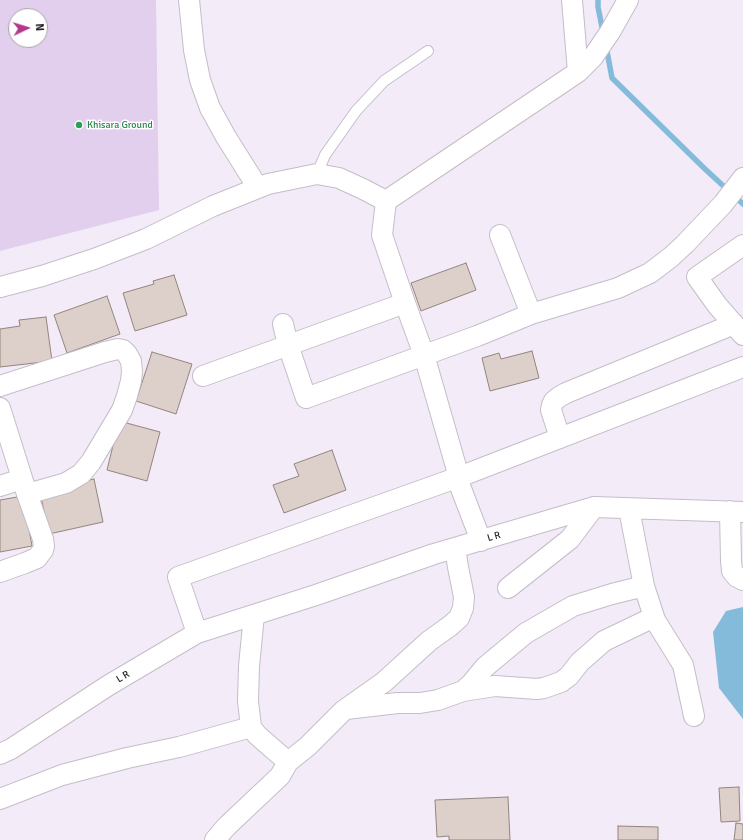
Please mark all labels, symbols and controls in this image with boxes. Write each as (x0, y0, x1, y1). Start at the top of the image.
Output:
north arrow (8, 8, 48, 48)
text: N (33, 23, 46, 31)
place label: Khisara Ground (87, 119, 153, 131)
marker: Khisara Ground (74, 120, 84, 130)
street label: L R (486, 529, 502, 545)
street label: L R (114, 668, 132, 686)

